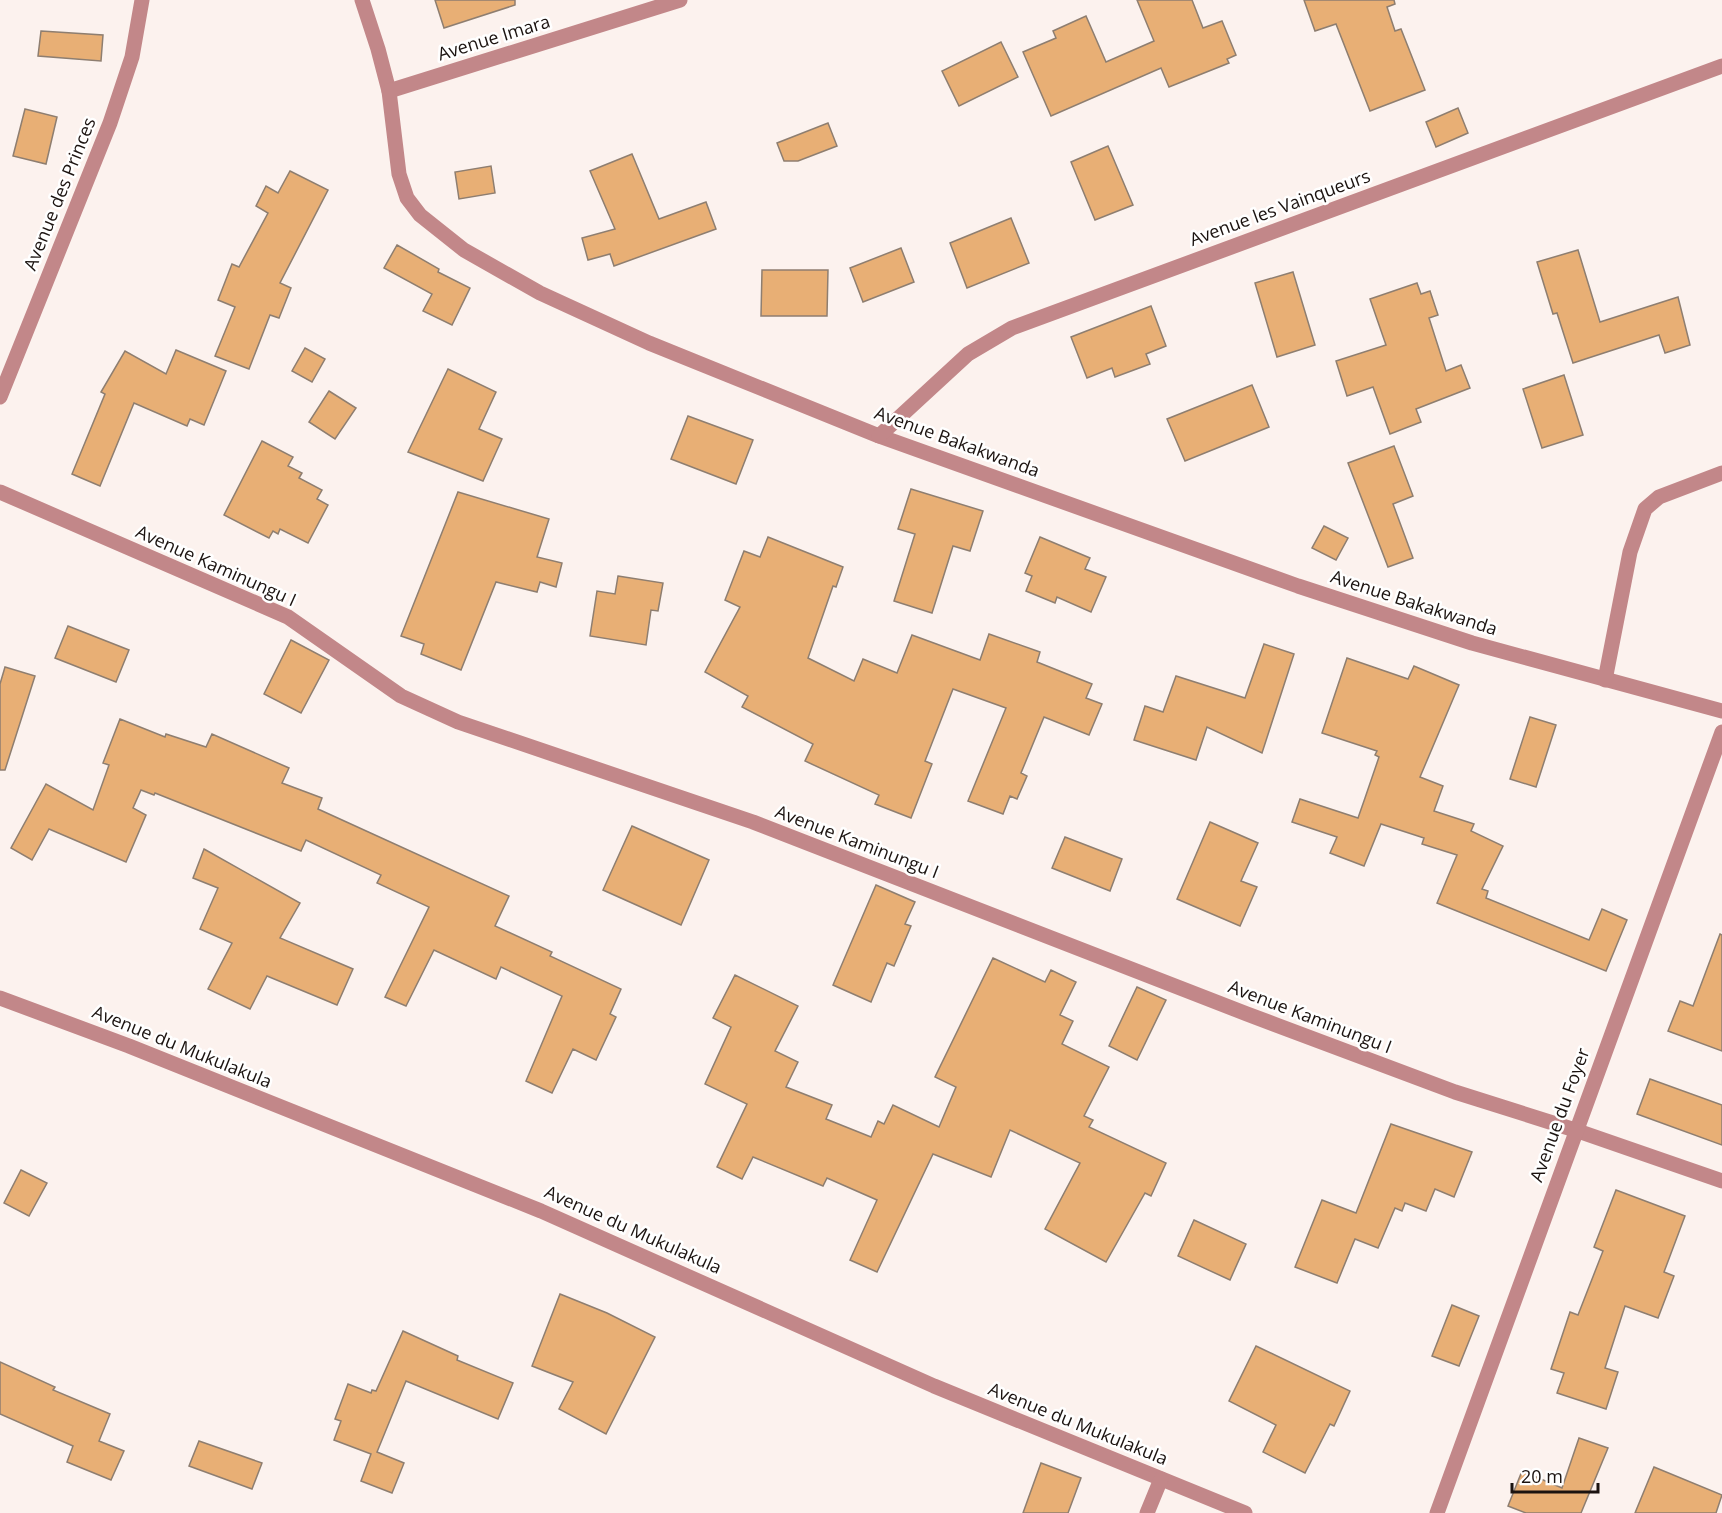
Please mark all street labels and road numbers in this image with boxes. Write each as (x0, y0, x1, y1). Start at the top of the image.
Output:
street label: Avenue Imara (435, 9, 553, 66)
street label: Avenue des Princes (17, 114, 101, 274)
street label: Avenue les Vainqueurs (1186, 163, 1373, 251)
street label: Avenue Bakakwanda (872, 400, 1043, 482)
street label: Avenue Kaminungu I (132, 519, 300, 611)
street label: Avenue Bakakwanda (1328, 564, 1501, 640)
street label: Avenue Kaminungu I (772, 799, 943, 883)
street label: Avenue Kaminungu I (1225, 974, 1396, 1058)
street label: Avenue du Mukulakula (89, 999, 276, 1093)
street label: Avenue du Foyer (1524, 1044, 1595, 1185)
street label: Avenue du Mukulakula (541, 1179, 726, 1279)
street label: Avenue du Mukulakula (985, 1376, 1172, 1470)

